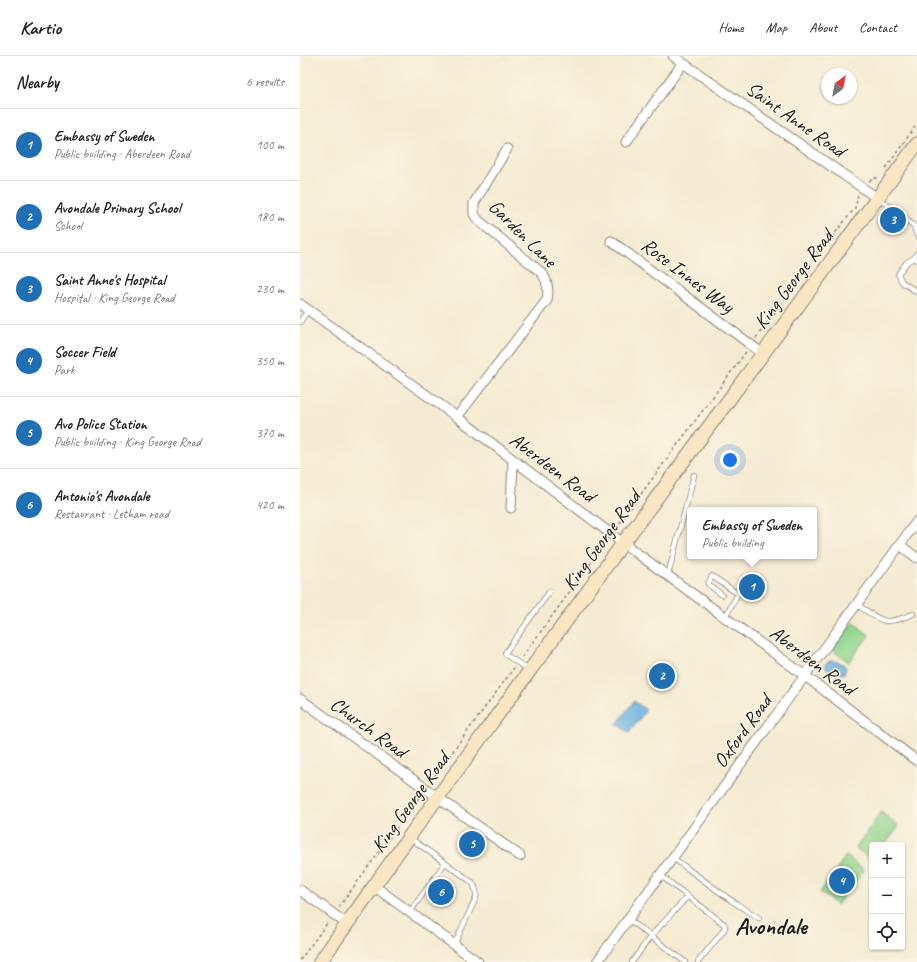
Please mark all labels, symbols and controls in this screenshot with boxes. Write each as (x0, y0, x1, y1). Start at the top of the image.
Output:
text: Kartio (20, 16, 61, 40)
text: Home (718, 19, 744, 36)
text: Map (766, 19, 787, 36)
text: About (809, 19, 837, 36)
text: Contact (859, 19, 897, 36)
north arrow (821, 68, 857, 104)
text: Nearby (16, 72, 59, 93)
text: 6 results (246, 74, 284, 90)
street label: Saint Anne Road (741, 76, 853, 165)
text: Embassy of Sweden (54, 127, 154, 146)
text: 1 (26, 137, 32, 153)
text: 100 m (256, 137, 284, 153)
text: Public building · Aberdeen Road (54, 146, 190, 162)
street label: Garden Lane (483, 194, 563, 274)
text: Avondale Primary School (54, 199, 180, 218)
pin: 3 (880, 205, 906, 235)
text: 2 (26, 209, 32, 225)
text: 180 m (256, 209, 284, 225)
text: School (54, 218, 82, 234)
street label: King George Road (748, 222, 841, 334)
street label: Rose Innes Way (636, 232, 740, 319)
text: Saint Anne's Hospital (54, 271, 165, 290)
text: 3 (26, 281, 32, 297)
text: 230 m (256, 281, 284, 297)
text: Hospital · King George Road (54, 290, 175, 306)
text: Soccer Field (54, 343, 115, 362)
text: 4 (26, 353, 32, 369)
text: 350 m (256, 353, 284, 369)
text: Park (54, 362, 75, 378)
text: Avo Police Station (54, 415, 147, 434)
text: 5 (26, 425, 32, 441)
text: 370 m (256, 425, 284, 441)
street label: Aberdeen Road (505, 427, 603, 510)
text: Public building · King George Road (54, 434, 201, 450)
your location (720, 450, 740, 470)
street label: King George Road (557, 483, 648, 595)
text: Antonio's Avondale (54, 487, 150, 506)
text: 6 (26, 497, 32, 513)
text: 420 m (256, 497, 284, 513)
text: Restaurant · Letham road (54, 506, 169, 522)
popup (687, 507, 817, 559)
text: Embassy of Sweden (702, 516, 802, 535)
text: Public building (702, 535, 764, 551)
pin: 1 (739, 572, 765, 602)
street label: Aberdeen Road (765, 620, 863, 703)
pin: 2 (649, 661, 675, 691)
street label: Oxford Road (708, 688, 779, 773)
street label: Church Road (326, 691, 414, 765)
street label: King George Road (366, 745, 457, 857)
pin: 5 (459, 829, 485, 859)
map controls (869, 842, 905, 950)
button: + (869, 842, 905, 878)
pin: 4 (829, 866, 855, 896)
pin: 6 (428, 877, 454, 907)
button: − (869, 878, 905, 914)
district label: Avondale (735, 911, 809, 941)
button: locate (869, 914, 905, 950)

